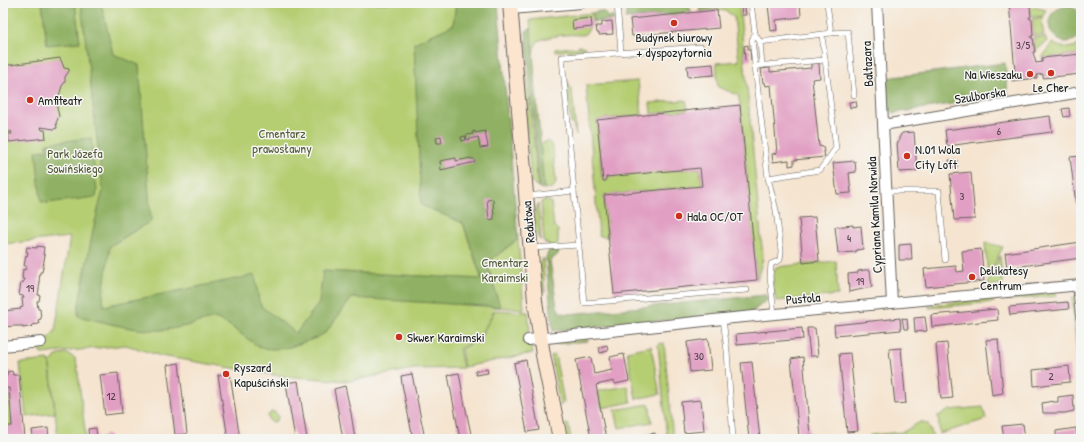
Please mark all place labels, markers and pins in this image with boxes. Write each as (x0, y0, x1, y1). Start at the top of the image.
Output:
marker: Budynek biurowy + dyspozytornia (669, 18, 679, 28)
place label: Budynek biurowy + dyspozytornia (635, 28, 713, 61)
place label: Na Wieszaku (965, 65, 1022, 83)
marker: Le Cher (1046, 68, 1056, 78)
marker: Na Wieszaku (1025, 69, 1035, 79)
place label: Le Cher (1033, 78, 1069, 96)
place label: Amfiteatr (38, 91, 83, 109)
marker: Amfiteatr (25, 95, 35, 105)
place label: N.01 Wola City Loft (915, 140, 960, 173)
marker: N.01 Wola City Loft (902, 151, 912, 161)
place label: Hala OC/OT (687, 207, 744, 225)
marker: Hala OC/OT (674, 211, 684, 221)
place label: Delikatesy Centrum (980, 261, 1029, 294)
marker: Delikatesy Centrum (967, 272, 977, 282)
place label: Skwer Karaimski (407, 328, 485, 346)
marker: Skwer Karaimski (394, 332, 404, 342)
place label: Ryszard Kapuściński (234, 358, 289, 391)
marker: Ryszard Kapuściński (221, 369, 231, 379)

